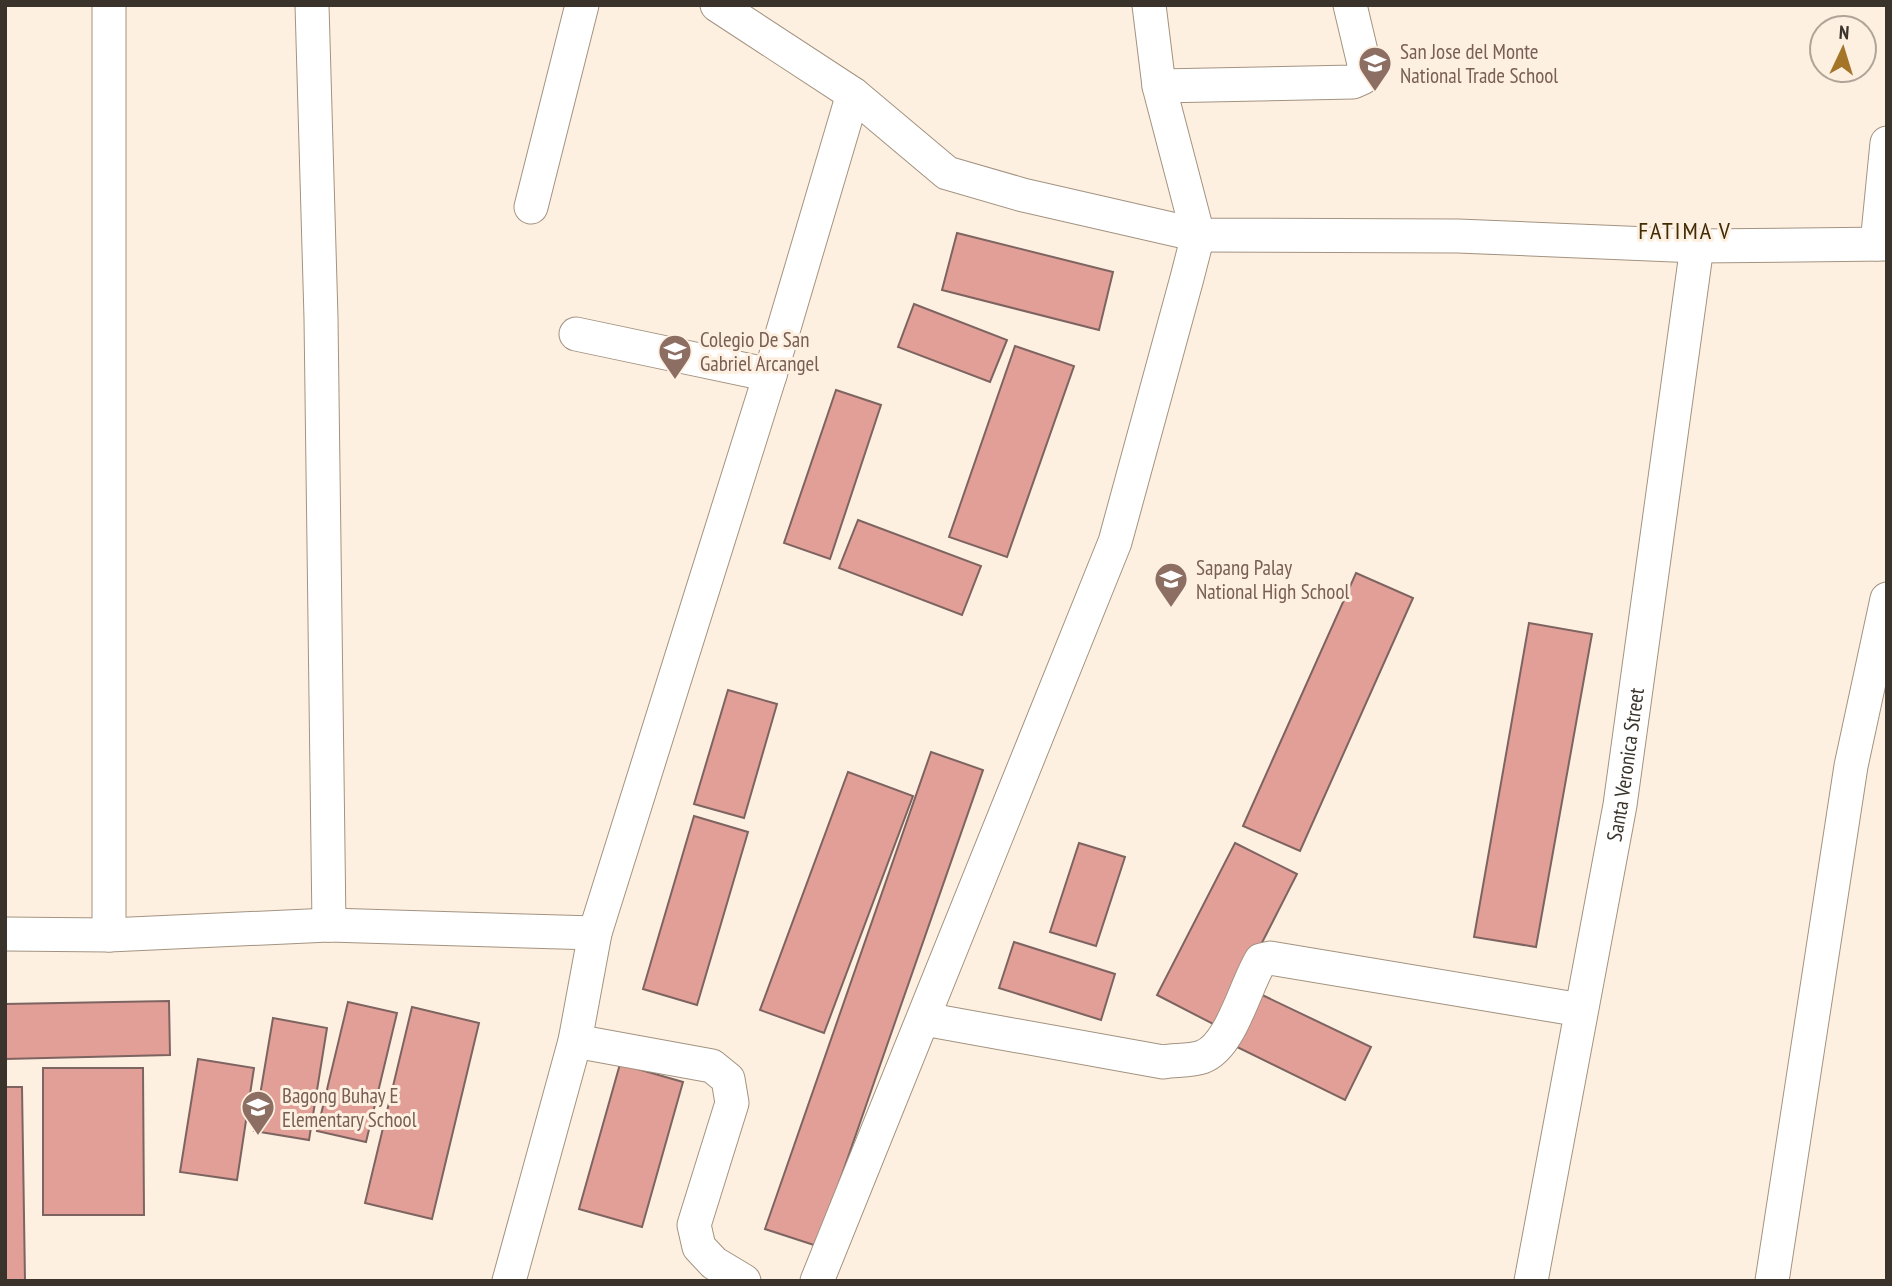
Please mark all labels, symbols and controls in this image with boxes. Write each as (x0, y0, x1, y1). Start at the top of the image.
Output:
north arrow (1808, 14, 1878, 84)
text: N (1838, 20, 1850, 44)
place label: San Jose del Monte National Trade School (1400, 38, 1558, 89)
school or university icon: San Jose del Monte National Trade School (1356, 44, 1394, 93)
district label: FATIMA V (1638, 215, 1732, 246)
place label: Colegio De San Gabriel Arcangel (700, 326, 819, 377)
school or university icon: Colegio De San Gabriel Arcangel (656, 332, 694, 381)
place label: Sapang Palay National High School (1196, 554, 1349, 605)
school or university icon: Sapang Palay National High School (1152, 560, 1190, 609)
street label: Santa Veronica Street (1600, 686, 1650, 843)
place label: Bagong Buhay E Elementary School (282, 1082, 417, 1133)
school or university icon: Bagong Buhay E Elementary School (239, 1088, 277, 1137)

